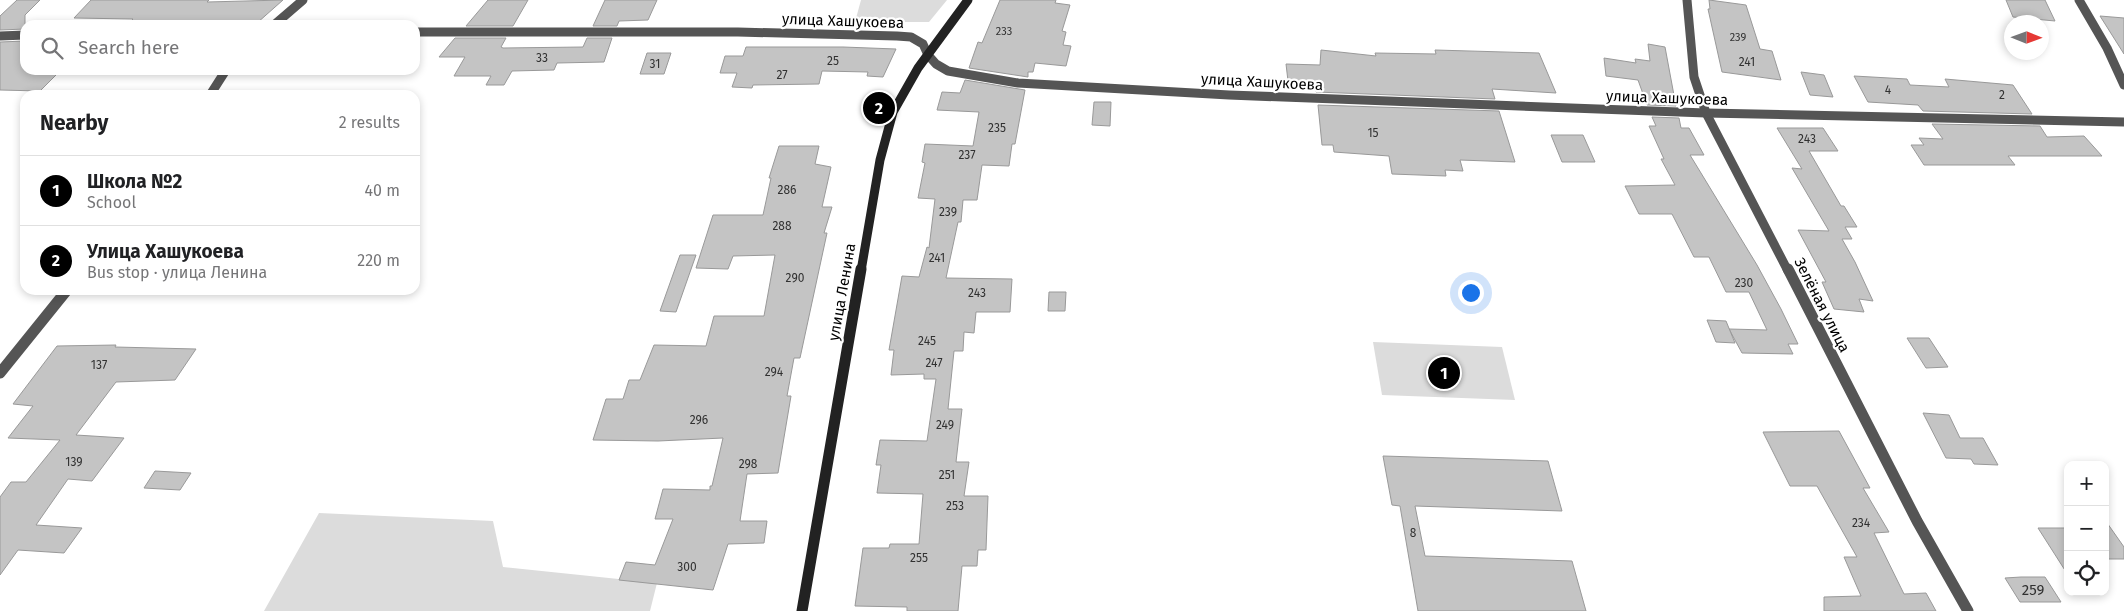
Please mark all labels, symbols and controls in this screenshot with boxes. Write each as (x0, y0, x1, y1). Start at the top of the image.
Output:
street label: улица Хашукоева (782, 10, 904, 32)
north arrow (2004, 15, 2049, 60)
search box (20, 20, 420, 75)
house number: 233 (996, 25, 1012, 38)
house number: 239 (1730, 31, 1746, 44)
icon: search (38, 34, 66, 62)
text: Search here (78, 36, 179, 59)
house number: 33 (536, 51, 548, 65)
house number: 25 (827, 54, 839, 68)
house number: 241 (1739, 55, 1755, 69)
house number: 31 (650, 57, 660, 71)
house number: 27 (776, 68, 788, 82)
street label: улица Хашукоева (1200, 70, 1324, 94)
house number: 4 (1885, 83, 1892, 97)
street label: улица Хашукоева (1606, 87, 1728, 109)
house number: 2 (1999, 88, 2005, 102)
pin: 2 (863, 89, 895, 127)
text: Nearby (40, 110, 108, 136)
text: 2 results (339, 113, 400, 132)
house number: 235 (988, 121, 1006, 135)
house number: 15 (1367, 126, 1379, 140)
house number: 243 (1798, 132, 1816, 146)
house number: 237 (958, 148, 976, 162)
text: Школа №2 (87, 170, 182, 193)
text: 1 (52, 181, 60, 200)
text: 40 m (365, 181, 400, 200)
house number: 286 (778, 183, 796, 197)
text: School (87, 193, 136, 212)
house number: 239 (939, 205, 957, 219)
house number: 288 (772, 219, 792, 233)
text: Улица Хашукоева (87, 240, 244, 263)
street label: улица Ленина (825, 242, 859, 342)
text: 2 (52, 251, 60, 270)
text: 220 m (357, 251, 400, 270)
house number: 241 (929, 251, 945, 265)
street label: Зелёная улица (1790, 255, 1854, 355)
text: Bus stop · улица Ленина (87, 263, 267, 282)
house number: 290 (786, 271, 805, 285)
house number: 230 (1735, 276, 1754, 290)
your location (1458, 280, 1484, 306)
house number: 243 (968, 286, 986, 300)
house number: 245 (918, 334, 936, 348)
pin: 1 (1428, 354, 1460, 392)
house number: 247 (925, 356, 943, 370)
house number: 137 (91, 358, 107, 372)
house number: 294 (765, 365, 784, 379)
house number: 296 (690, 413, 708, 427)
house number: 249 (936, 418, 954, 432)
house number: 139 (65, 455, 83, 469)
house number: 298 (739, 457, 758, 471)
map controls (2064, 461, 2109, 596)
button: + (2064, 461, 2109, 506)
house number: 251 (939, 468, 955, 482)
house number: 253 (946, 499, 964, 513)
button: − (2064, 506, 2109, 551)
house number: 234 (1852, 516, 1871, 530)
house number: 8 (1410, 526, 1417, 540)
house number: 255 (910, 551, 928, 565)
button: locate (2064, 551, 2109, 596)
house number: 300 (677, 560, 697, 574)
house number: 259 (2022, 581, 2044, 599)

